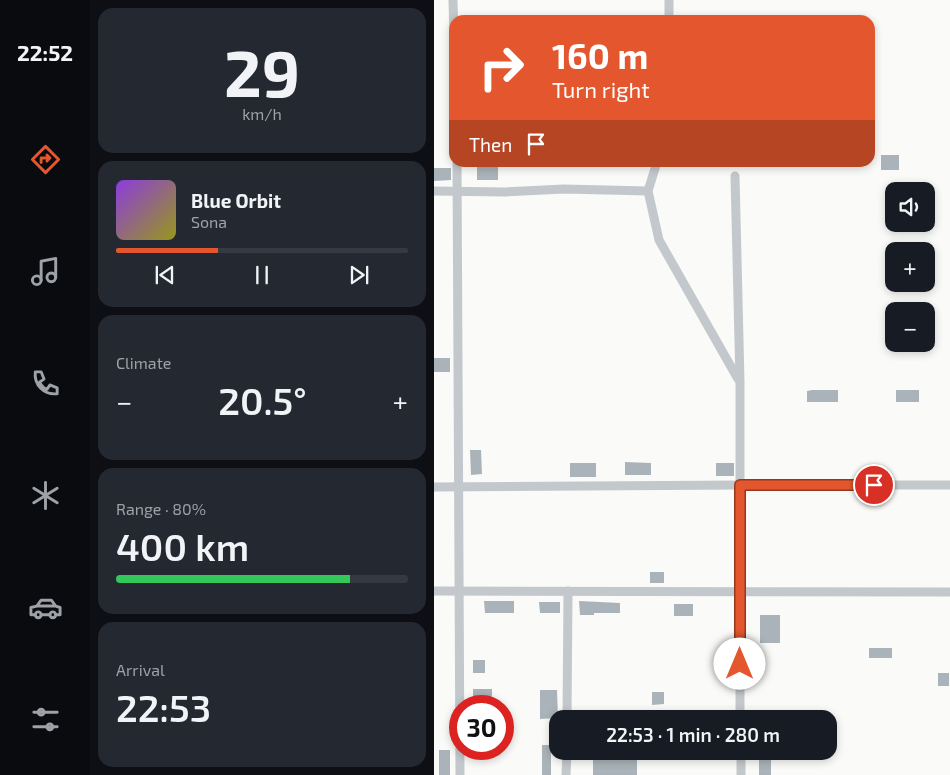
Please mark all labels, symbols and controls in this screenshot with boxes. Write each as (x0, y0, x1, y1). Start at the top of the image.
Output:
text: 29 (224, 32, 300, 110)
text: 160 m (552, 34, 648, 76)
icon: right (469, 35, 534, 100)
text: 22:52 (17, 39, 73, 65)
text: Turn right (552, 76, 650, 102)
text: km/h (242, 104, 282, 123)
icon: arrive (522, 130, 550, 158)
text: Then (469, 133, 512, 156)
icon: directions (28, 142, 63, 177)
map controls (885, 182, 935, 352)
button: sound (885, 182, 935, 232)
text: Blue Orbit (191, 189, 281, 212)
text: Sona (191, 212, 227, 231)
button: + (885, 242, 935, 292)
icon: music (28, 254, 63, 289)
icon: previous (151, 261, 179, 289)
icon: pause (248, 261, 276, 289)
icon: next (345, 261, 373, 289)
button: − (885, 302, 935, 352)
text: Climate (116, 353, 171, 372)
icon: phone (28, 366, 63, 401)
text: 20.5° (218, 377, 307, 423)
text: − (116, 384, 132, 418)
text: + (393, 384, 408, 418)
pin (853, 464, 895, 506)
icon: arrive (860, 471, 888, 499)
icon: climate (28, 478, 63, 513)
text: Range · 80% (116, 499, 206, 518)
text: 400 km (116, 523, 249, 569)
icon: car (28, 590, 63, 625)
position arrow (713, 637, 765, 689)
text: Arrival (116, 660, 165, 679)
text: 22:53 (116, 684, 211, 730)
speed limit sign: 30 (449, 695, 514, 760)
icon: filters (28, 702, 63, 737)
text: 22:53 · 1 min · 280 m (606, 723, 780, 746)

